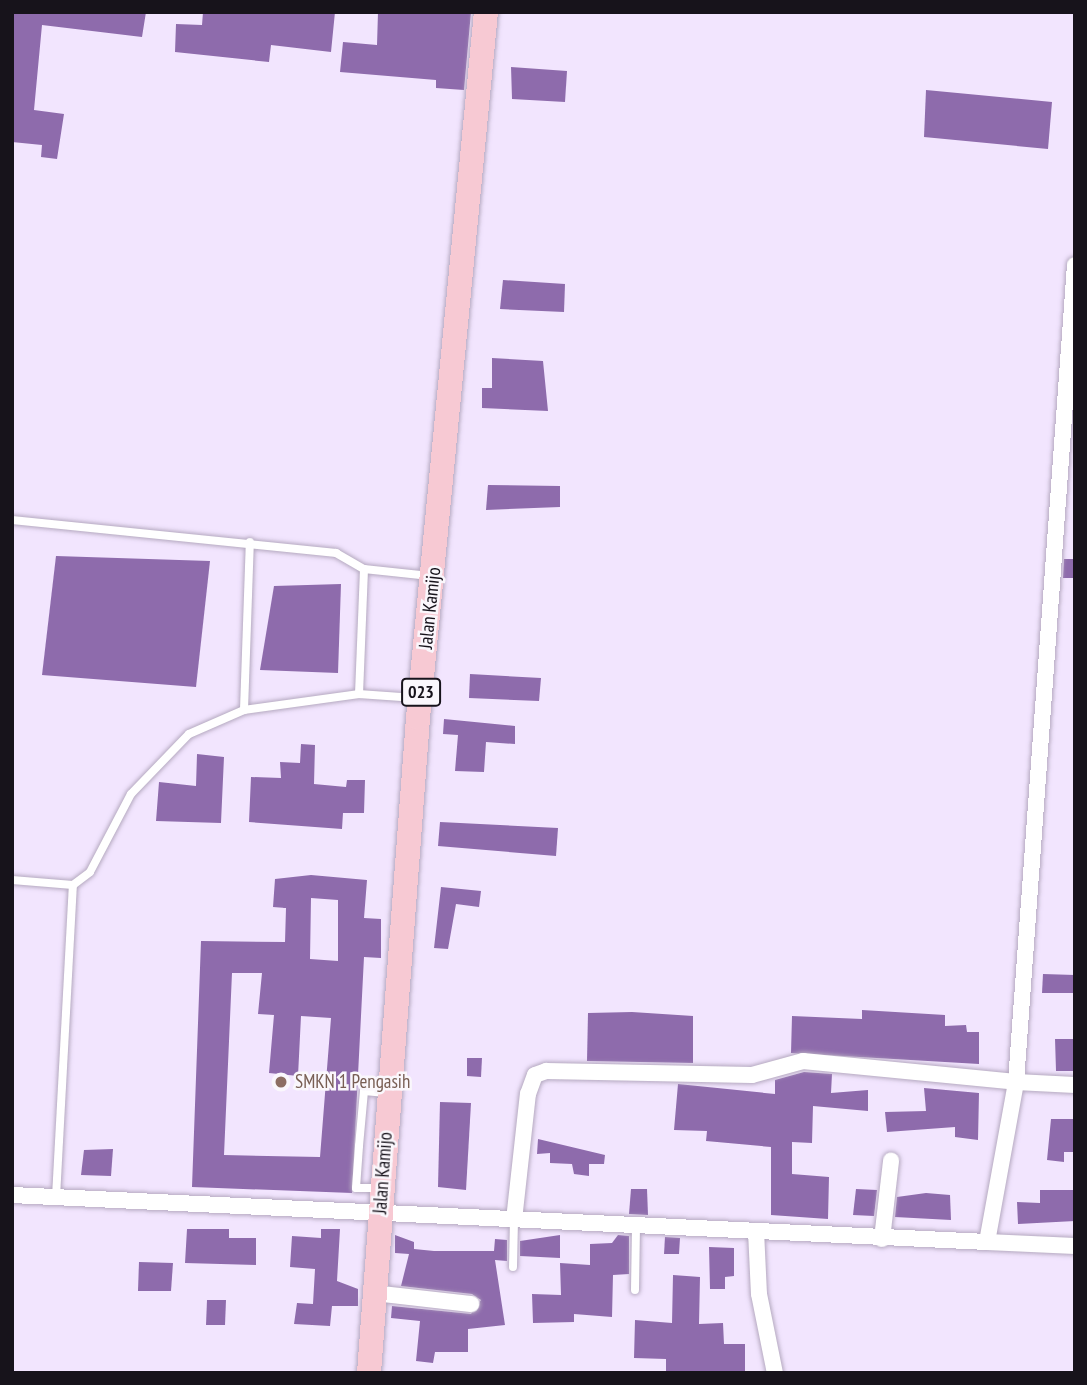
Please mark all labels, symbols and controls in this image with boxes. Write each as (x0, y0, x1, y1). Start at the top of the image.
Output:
street label: Jalan Kamijo (414, 566, 446, 650)
road number: 023 (400, 678, 442, 706)
place label: SMKN 1 Pengasih (295, 1071, 410, 1093)
marker: SMKN 1 Pengasih (273, 1074, 289, 1090)
street label: Jalan Kamijo (369, 1131, 397, 1215)

